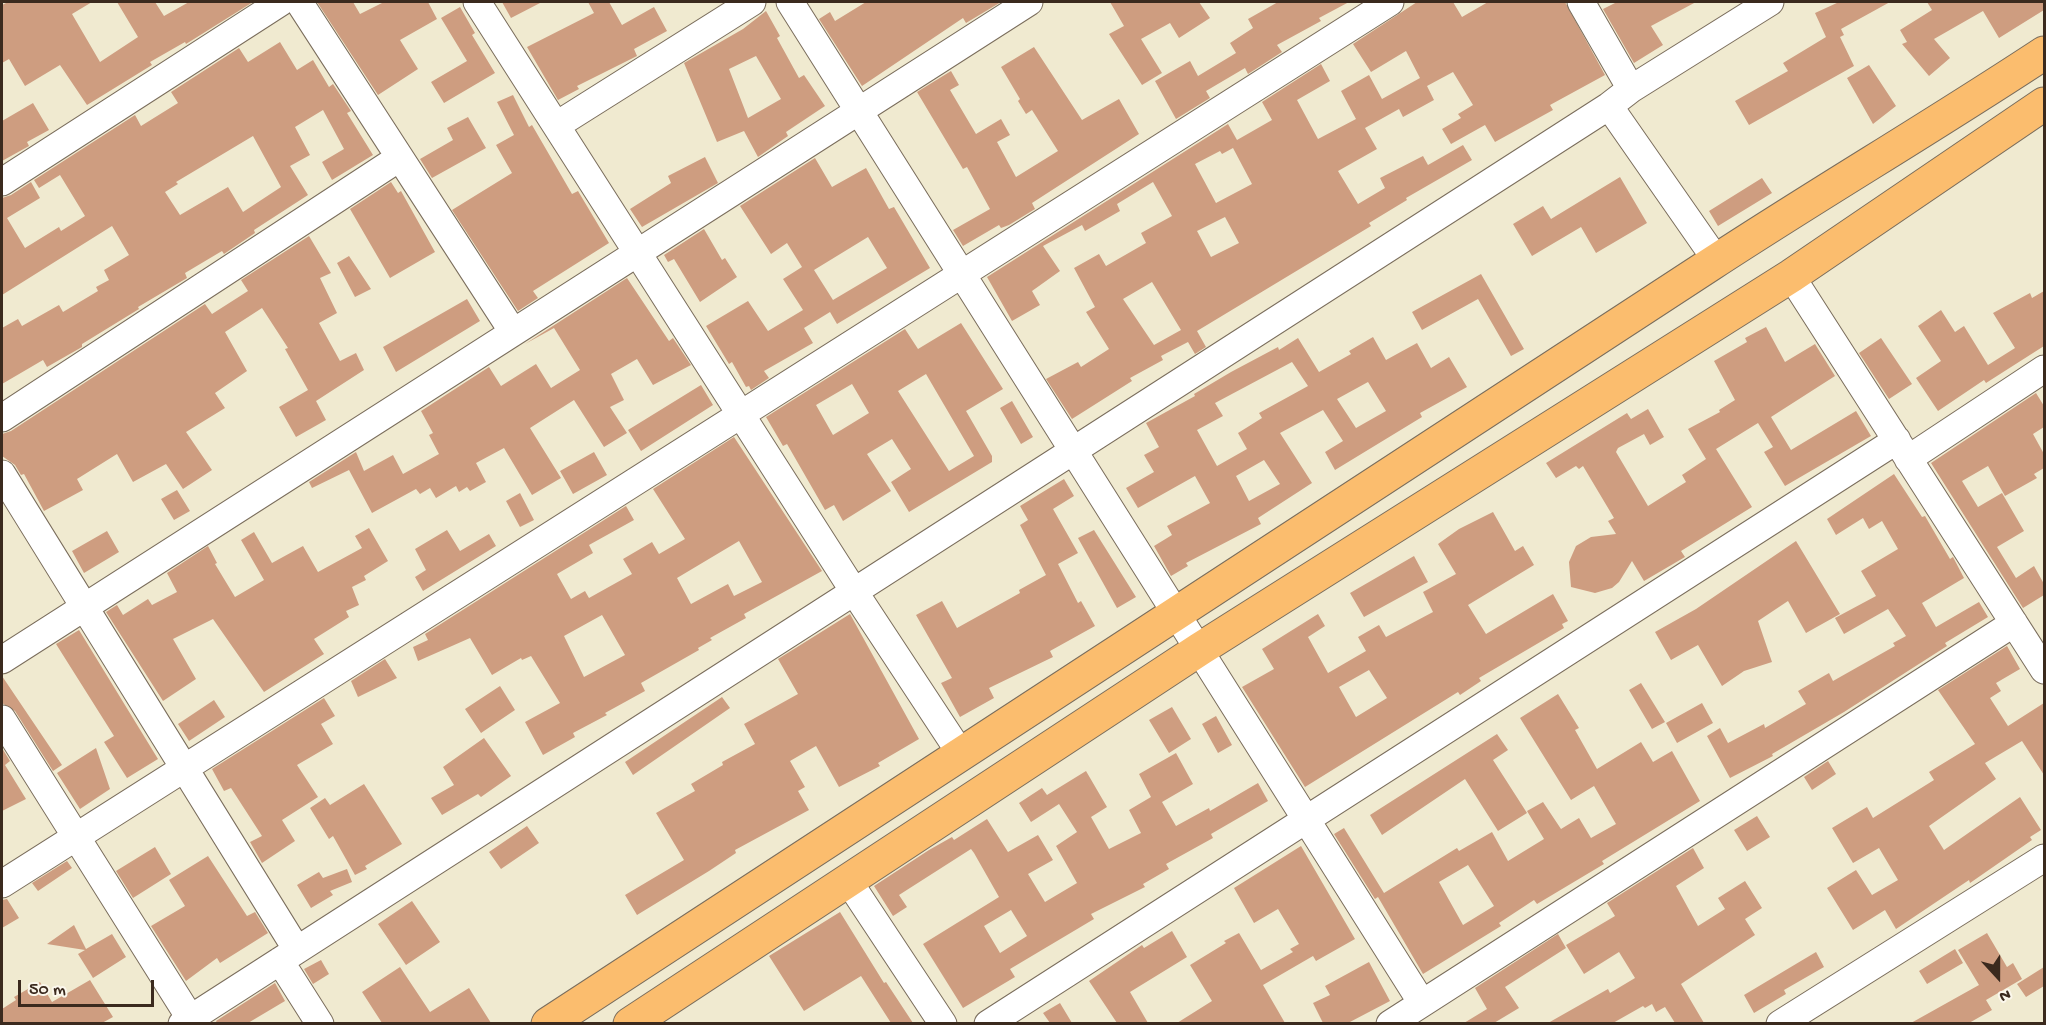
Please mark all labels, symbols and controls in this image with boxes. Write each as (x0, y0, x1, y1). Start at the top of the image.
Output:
north arrow (1968, 947, 2028, 1007)
scale bar (21, 968, 158, 1006)
text: 50 m (29, 980, 66, 1001)
text: N (1996, 984, 2013, 1005)

